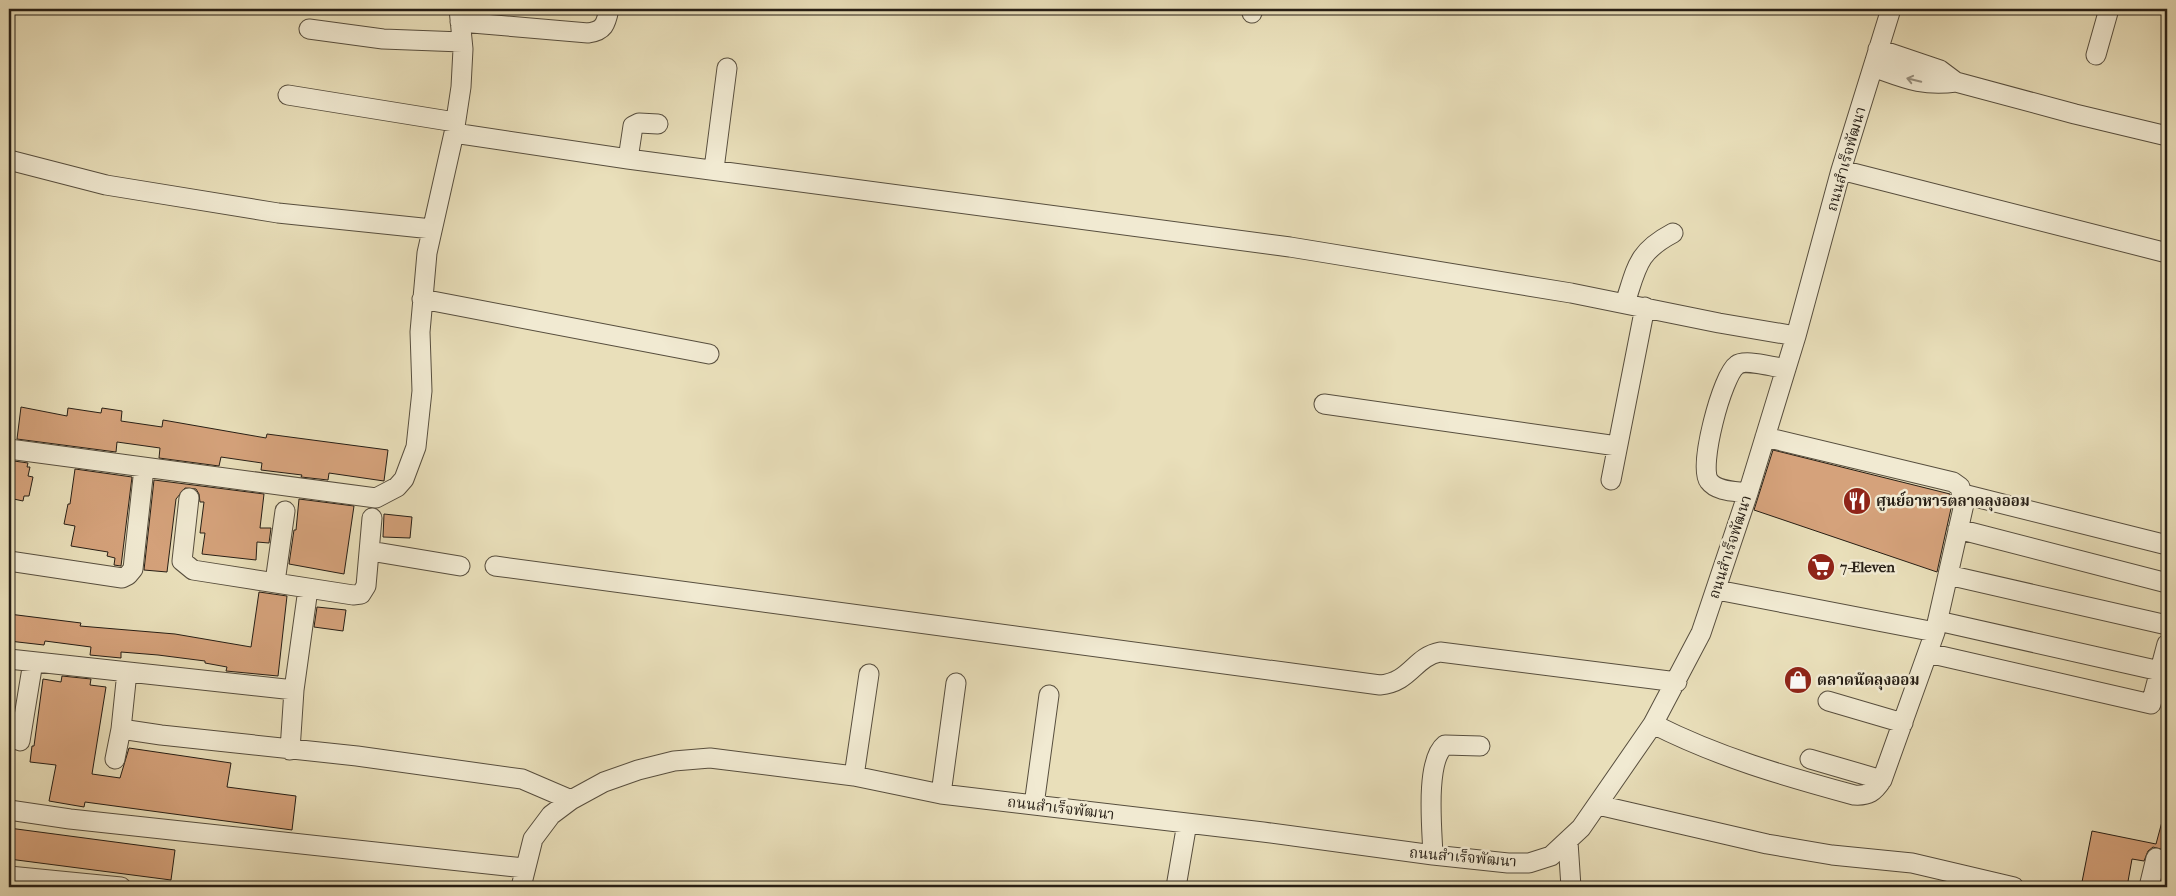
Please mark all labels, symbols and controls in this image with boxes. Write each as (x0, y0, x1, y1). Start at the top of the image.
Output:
one-way arrow (1906, 75, 1922, 84)
street label: ถนนสำเร็จพัฒนา (1822, 105, 1870, 213)
restaurant icon: ศูนย์อาหารตลาดลุงออม (1842, 486, 1872, 516)
place label: ศูนย์อาหารตลาดลุงออม (1876, 491, 2030, 512)
street label: ถนนสำเร็จพัฒนา (1705, 493, 1755, 601)
supermarket icon: 7-Eleven (1806, 552, 1836, 582)
place label: 7-Eleven (1839, 558, 1895, 576)
shop icon: ตลาดนัดลุงออม (1783, 665, 1813, 695)
place label: ตลาดนัดลุงออม (1817, 671, 1919, 691)
street label: ถนนสำเร็จพัฒนา (1006, 792, 1116, 824)
street label: ถนนสำเร็จพัฒนา (1408, 843, 1518, 871)

